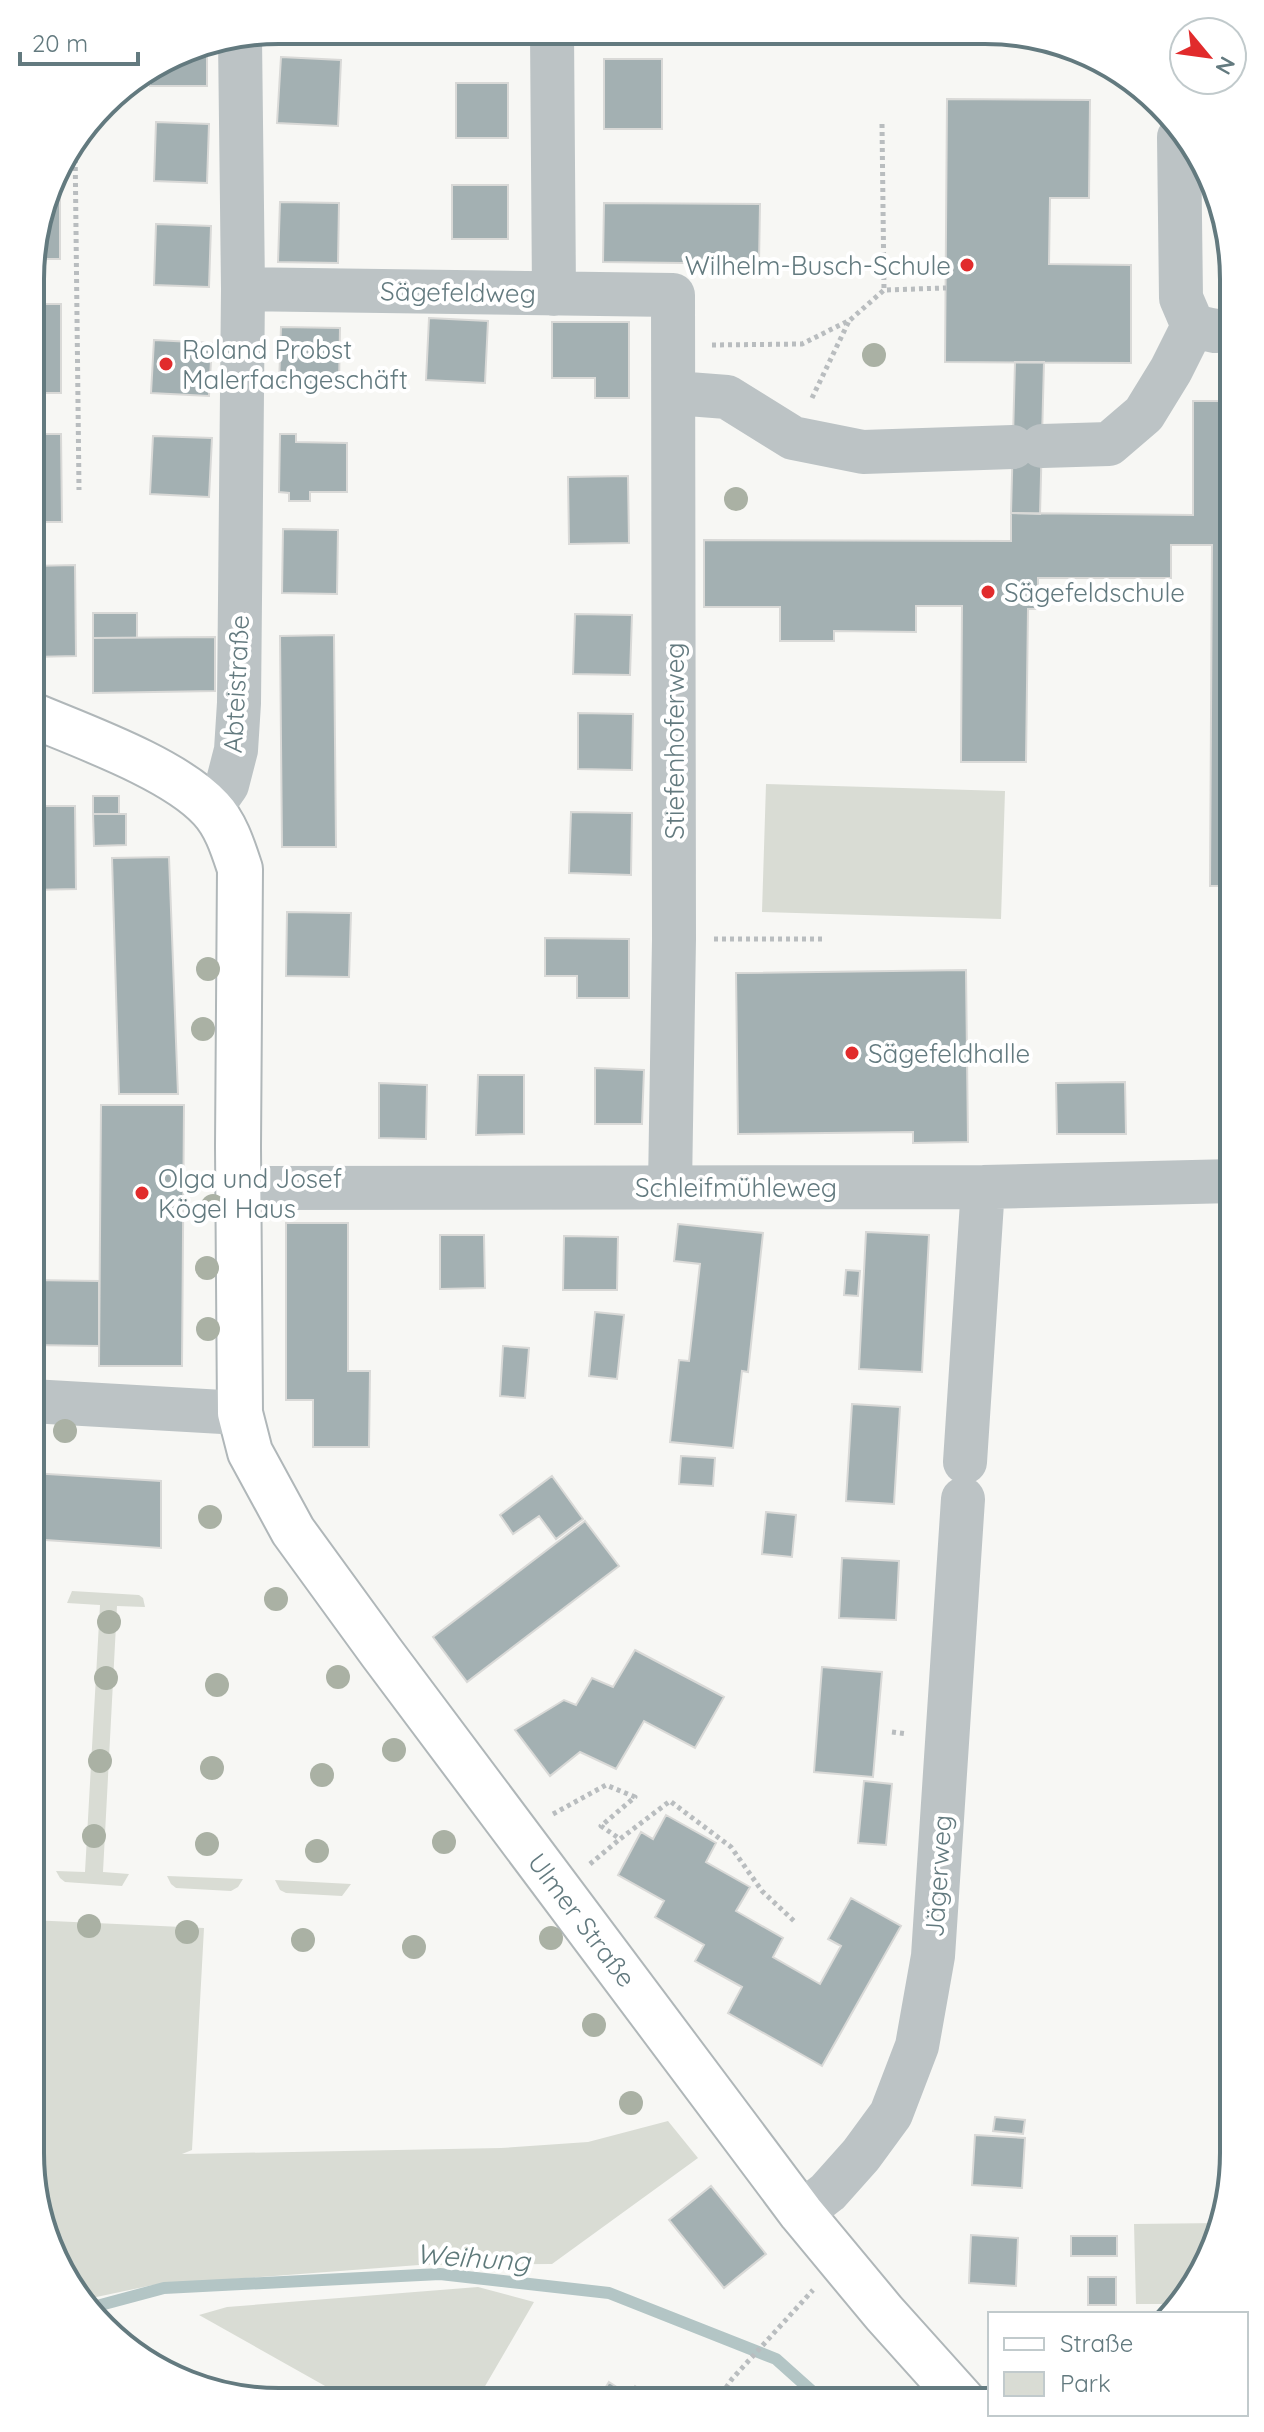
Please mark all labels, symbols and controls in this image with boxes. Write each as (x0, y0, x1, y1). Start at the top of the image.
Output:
scale bar (20, 16, 138, 66)
north arrow (1168, 16, 1248, 96)
text: 20 m (32, 28, 88, 58)
text: N (1209, 52, 1242, 80)
place label: Wilhelm-Busch-Schule (685, 249, 951, 282)
marker: Wilhelm-Busch-Schule (958, 256, 976, 274)
street label: Sägefeldweg (380, 274, 536, 310)
place label: Roland Probst Malerfachgeschäft (182, 333, 408, 396)
marker: Roland Probst Malerfachgeschäft (157, 355, 175, 373)
place label: Sägefeldschule (1004, 576, 1185, 609)
marker: Sägefeldschule (979, 583, 997, 601)
street label: Abteistraße (216, 614, 256, 754)
street label: Stiefenhoferweg (658, 643, 691, 839)
place label: Sägefeldhalle (868, 1037, 1030, 1070)
marker: Sägefeldhalle (843, 1044, 861, 1062)
place label: Olga und Josef Kögel Haus (158, 1162, 342, 1225)
street label: Schleifmühleweg (635, 1171, 837, 1204)
marker: Olga und Josef Kögel Haus (133, 1184, 151, 1202)
street label: Jägerweg (917, 1814, 959, 1938)
street label: Ulmer Straße (521, 1846, 643, 1994)
water label: Weihung (415, 2236, 533, 2279)
legend (988, 2312, 1248, 2416)
text: Straße (1060, 2328, 1133, 2358)
text: Park (1060, 2368, 1111, 2398)

